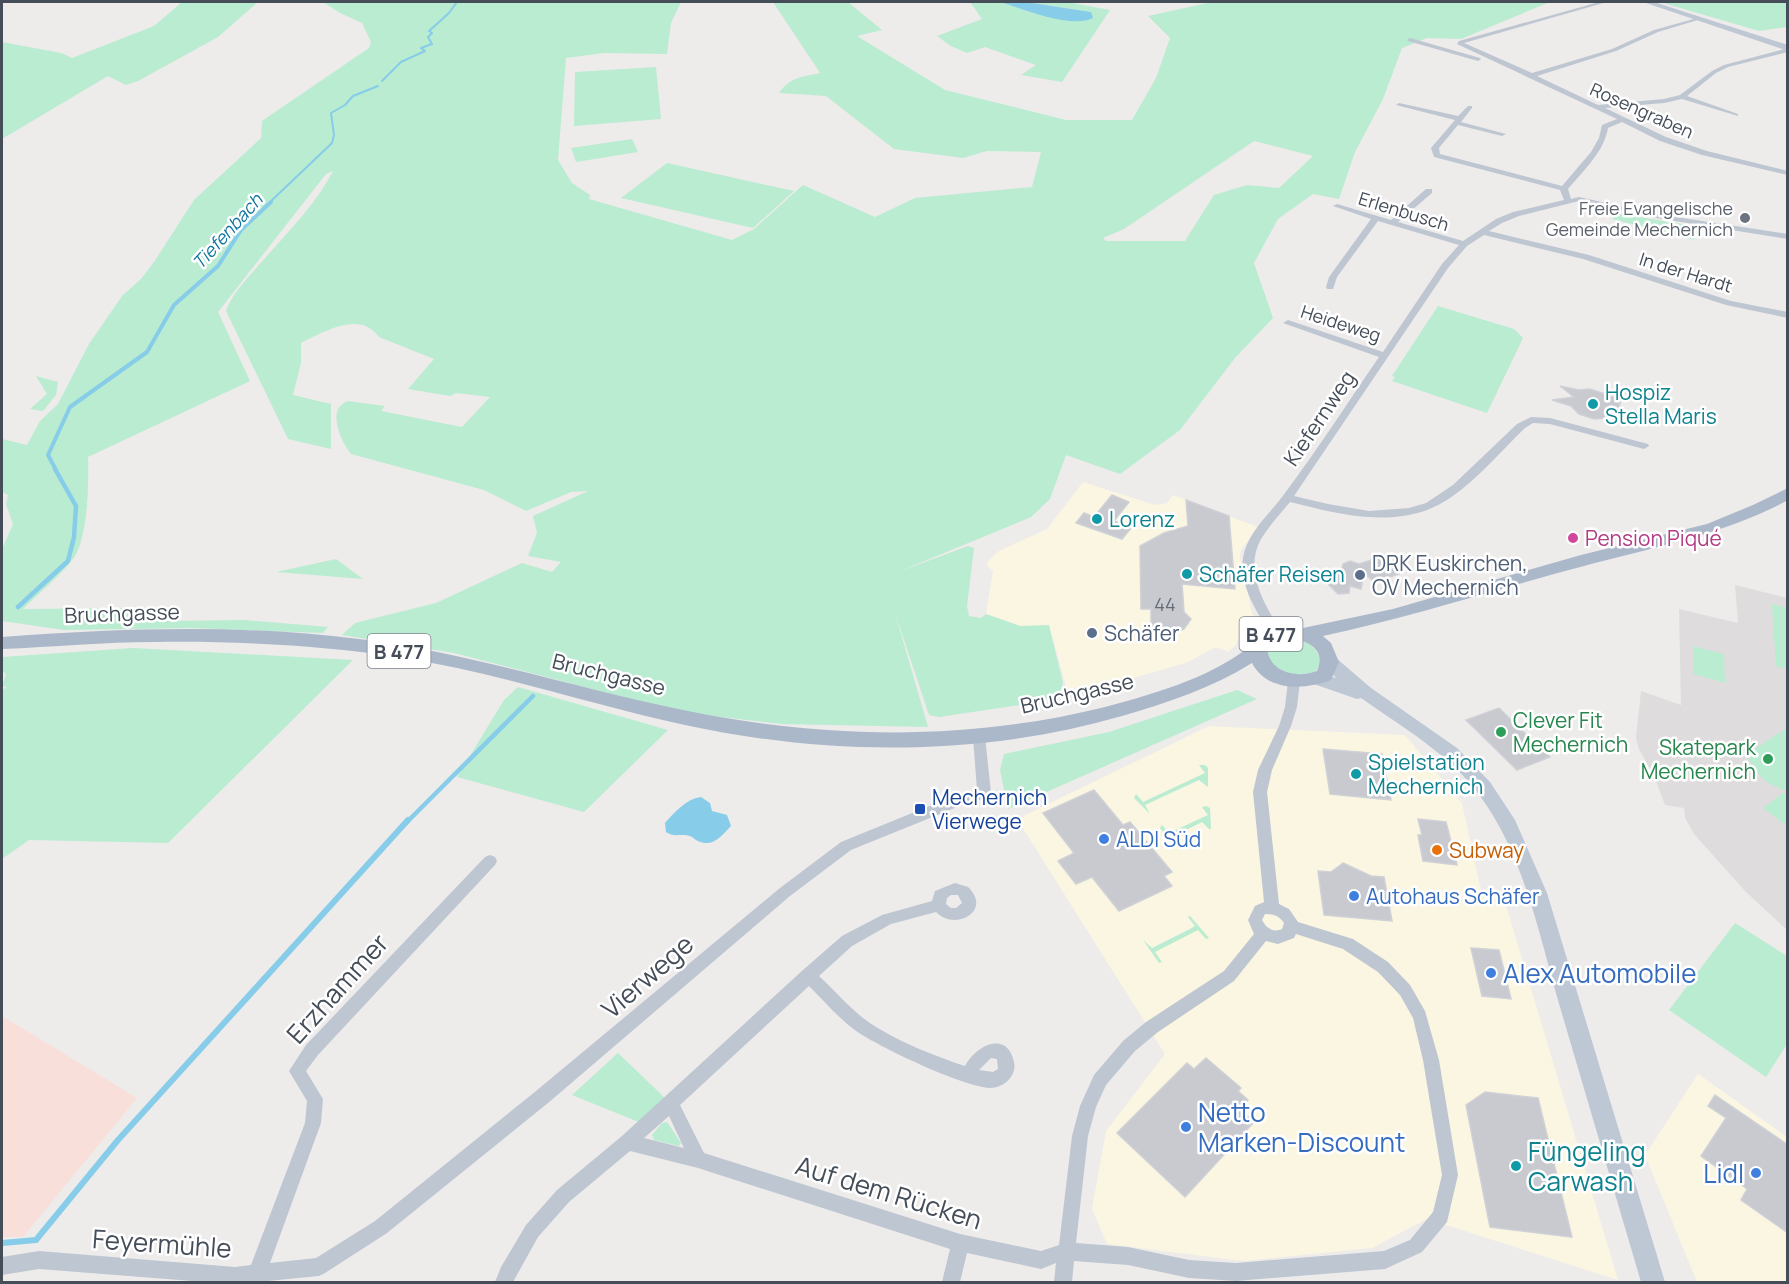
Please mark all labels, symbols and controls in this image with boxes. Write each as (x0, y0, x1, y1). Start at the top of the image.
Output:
street label: Rosengraben (1587, 77, 1697, 143)
street label: Erlenbusch (1356, 186, 1452, 236)
water label: Tiefenbach (187, 187, 268, 274)
place label: Freie Evangelische Gemeinde Mechernich (1546, 196, 1733, 241)
marker: Freie Evangelische Gemeinde Mechernich (1738, 211, 1752, 225)
street label: In der Hardt (1636, 246, 1736, 298)
street label: Heideweg (1298, 299, 1384, 347)
street label: Kiefernweg (1277, 365, 1361, 471)
place label: Hospiz Stella Maris (1605, 378, 1717, 430)
marker: Hospiz Stella Maris (1586, 397, 1600, 411)
place label: Lorenz (1109, 505, 1175, 533)
marker: Lorenz (1090, 512, 1104, 526)
place label: Pension Piqué (1585, 524, 1722, 552)
marker: Pension Piqué (1566, 531, 1580, 545)
place label: DRK Euskirchen, OV Mechernich (1372, 549, 1528, 601)
place label: Schäfer Reisen (1199, 560, 1345, 588)
marker: Schäfer Reisen (1180, 567, 1194, 581)
marker: DRK Euskirchen, OV Mechernich (1353, 568, 1367, 582)
house number: 44 (1154, 592, 1176, 616)
street label: Bruchgasse (64, 597, 180, 629)
road number: B 477 (1240, 617, 1302, 651)
place label: Schäfer (1104, 619, 1180, 647)
marker: Schäfer (1085, 626, 1099, 640)
road number: B 477 (368, 634, 430, 668)
street label: Bruchgasse (550, 646, 668, 702)
street label: Bruchgasse (1018, 666, 1136, 720)
place label: Clever Fit Mechernich (1513, 706, 1628, 758)
marker: Clever Fit Mechernich (1494, 725, 1508, 739)
place label: Skatepark Mechernich (1641, 733, 1757, 785)
place label: Spielstation Mechernich (1368, 748, 1485, 800)
marker: Skatepark Mechernich (1761, 752, 1775, 766)
marker: Spielstation Mechernich (1349, 767, 1363, 781)
place label: Mechernich Vierwege (932, 783, 1047, 835)
marker: Mechernich Vierwege (913, 802, 927, 816)
place label: ALDI Süd (1116, 825, 1201, 853)
marker: ALDI Süd (1097, 832, 1111, 846)
place label: Subway (1449, 836, 1524, 864)
marker: Subway (1430, 843, 1444, 857)
place label: Autohaus Schäfer (1366, 882, 1540, 910)
marker: Autohaus Schäfer (1347, 889, 1361, 903)
street label: Erzhammer (278, 925, 396, 1051)
street label: Vierwege (593, 926, 701, 1026)
place label: Alex Automobile (1503, 955, 1696, 991)
marker: Alex Automobile (1484, 966, 1498, 980)
place label: Netto Marken-Discount (1198, 1094, 1405, 1160)
marker: Netto Marken-Discount (1179, 1120, 1193, 1134)
place label: Füngeling Carwash (1528, 1133, 1646, 1199)
street label: Auf dem Rücken (791, 1147, 987, 1237)
place label: Lidl (1703, 1155, 1744, 1191)
marker: Füngeling Carwash (1509, 1159, 1523, 1173)
marker: Lidl (1749, 1166, 1763, 1180)
street label: Feyermühle (91, 1220, 233, 1266)

